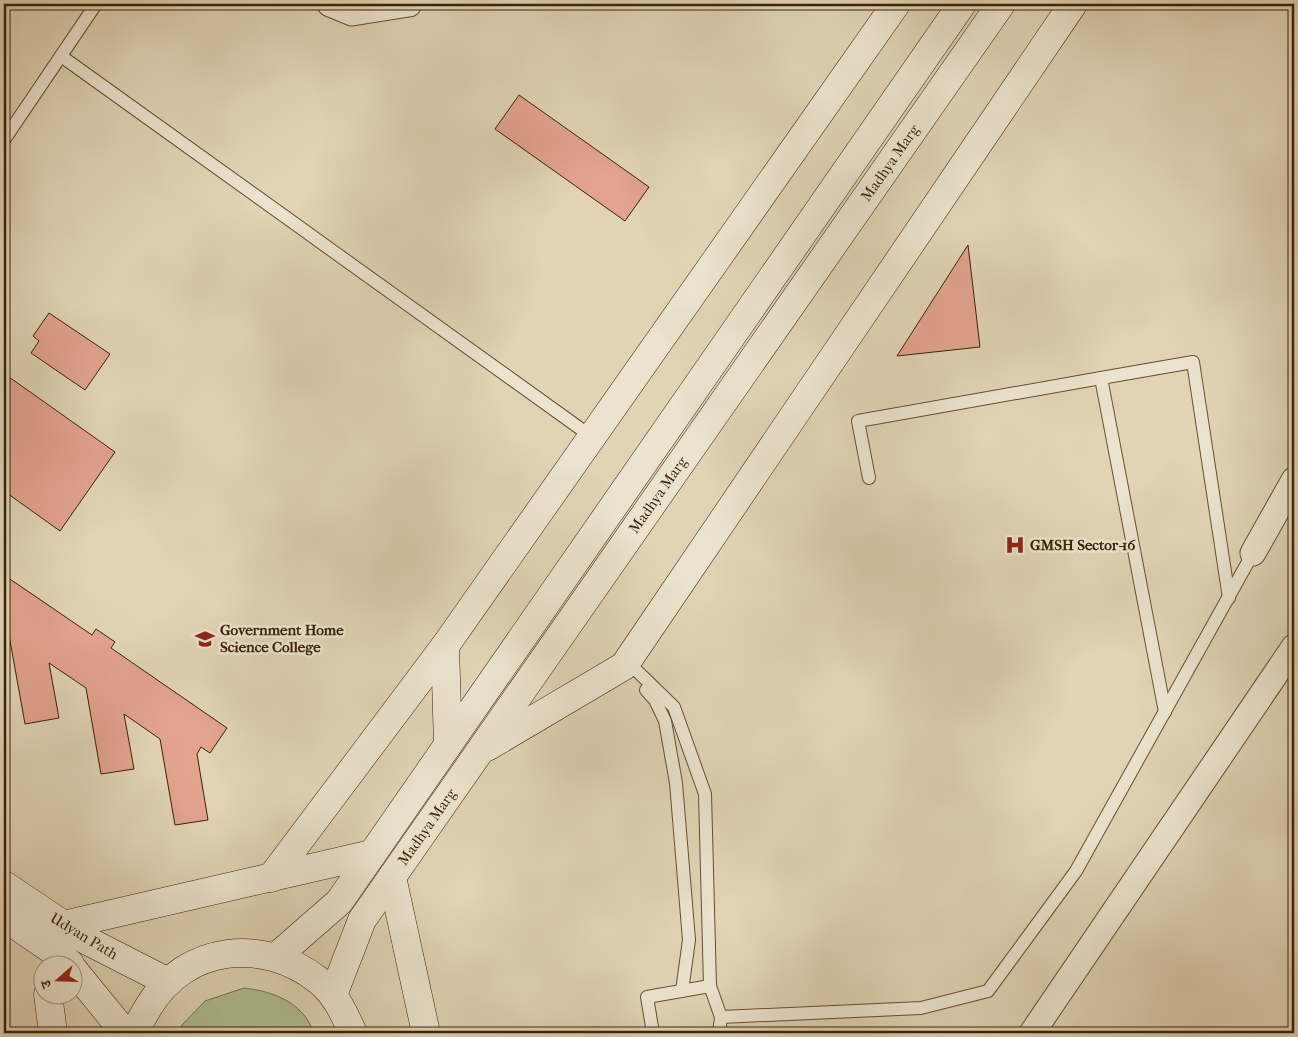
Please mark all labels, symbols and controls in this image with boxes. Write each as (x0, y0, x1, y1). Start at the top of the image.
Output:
street label: Madhya Marg (857, 120, 924, 205)
street label: Madhya Marg (625, 452, 692, 537)
hospital icon: GMSH Sector-16 (1004, 534, 1026, 556)
place label: GMSH Sector-16 (1030, 536, 1136, 554)
place label: Government Home Science College (220, 621, 344, 656)
school or university icon: Government Home Science College (194, 628, 216, 650)
street label: Madhya Marg (394, 784, 461, 869)
street label: Udyan Path (47, 909, 122, 964)
north arrow (32, 954, 82, 1004)
text: उ (37, 977, 56, 991)

